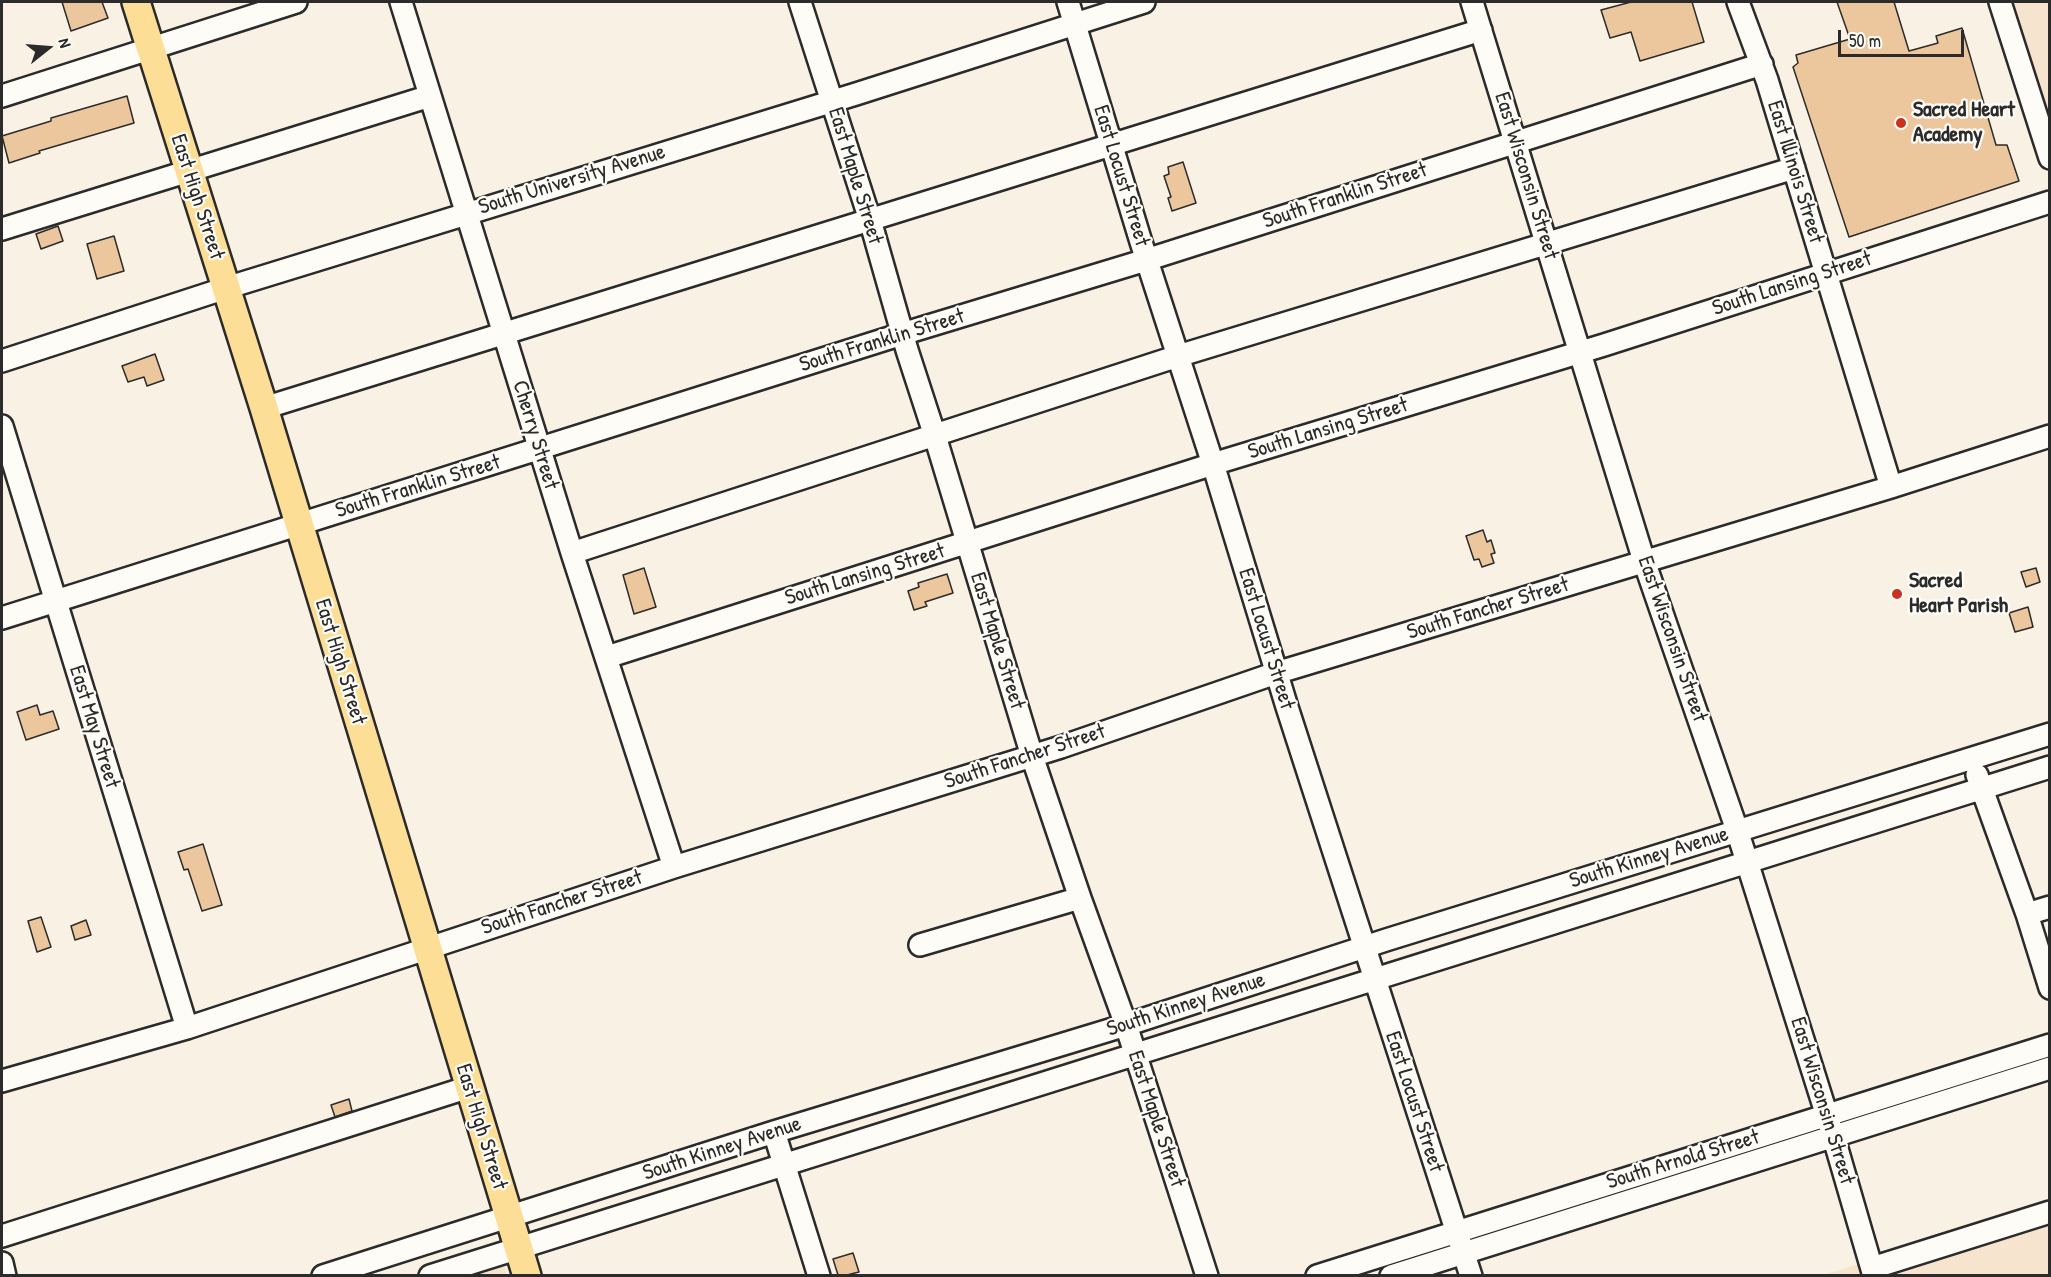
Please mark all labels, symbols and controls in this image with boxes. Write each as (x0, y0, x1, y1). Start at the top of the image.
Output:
north arrow (18, 18, 78, 78)
scale bar (1841, 18, 1967, 56)
text: 50 m (1849, 28, 1881, 53)
text: N (53, 35, 77, 50)
street label: East Wisconsin Street (1488, 89, 1564, 263)
place label: Sacred Heart Academy (1913, 97, 2015, 148)
street label: East Illinois Street (1761, 98, 1829, 246)
street label: East Locust Street (1087, 102, 1155, 250)
street label: East Maple Street (822, 105, 888, 247)
marker: Sacred Heart Academy (1894, 116, 1908, 130)
street label: East High Street (164, 131, 230, 263)
street label: South University Avenue (475, 139, 669, 221)
street label: South Franklin Street (1260, 157, 1430, 235)
street label: South Lansing Street (1709, 246, 1875, 322)
street label: South Franklin Street (796, 303, 968, 379)
street label: Cherry Street (506, 377, 564, 493)
street label: South Lansing Street (1245, 392, 1411, 466)
street label: South Franklin Street (332, 449, 504, 525)
street label: South Lansing Street (782, 538, 948, 612)
street label: East Wisconsin Street (1631, 553, 1713, 725)
street label: East Locust Street (1232, 565, 1300, 713)
place label: Sacred Heart Parish (1909, 568, 2008, 620)
street label: East Maple Street (964, 570, 1030, 712)
street label: South Fancher Street (1404, 572, 1572, 646)
marker: Sacred Heart Parish (1890, 587, 1904, 601)
street label: East High Street (308, 596, 372, 728)
street label: East May Street (63, 663, 125, 791)
street label: South Fancher Street (941, 719, 1109, 795)
street label: South Kinney Avenue (1566, 821, 1732, 895)
street label: South Fancher Street (478, 865, 646, 941)
street label: South Kinney Avenue (1104, 967, 1268, 1043)
street label: East Wisconsin Street (1784, 1014, 1860, 1188)
street label: East Locust Street (1379, 1028, 1449, 1176)
street label: East Maple Street (1122, 1048, 1190, 1190)
street label: East High Street (449, 1061, 513, 1193)
street label: South Kinney Avenue (640, 1111, 804, 1187)
street label: South Arnold Street (1603, 1124, 1763, 1196)

